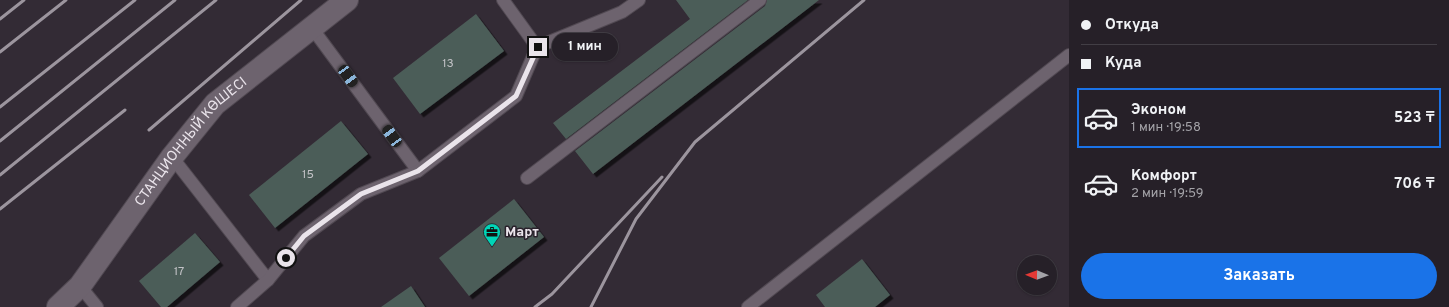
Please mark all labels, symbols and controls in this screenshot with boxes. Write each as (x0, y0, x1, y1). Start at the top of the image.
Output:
text: Откуда (1105, 16, 1159, 35)
callout: 1 мин (552, 33, 618, 61)
route end (529, 38, 547, 56)
text: 1 мин (568, 39, 602, 55)
text: Куда (1105, 54, 1142, 73)
house number: 13 (442, 56, 454, 72)
car (336, 63, 360, 89)
street label: СТАНЦИОННЫЙ КӨШЕСІ (131, 74, 250, 210)
icon: car (1083, 100, 1119, 136)
text: Эконом (1131, 101, 1186, 120)
text: 523 ₸ (1394, 109, 1435, 128)
text: 1 мин · 19:58 (1131, 120, 1201, 136)
car (380, 123, 404, 149)
icon: car (1083, 166, 1119, 202)
house number: 15 (302, 167, 314, 183)
text: Комфорт (1131, 167, 1197, 186)
text: 706 ₸ (1394, 175, 1435, 194)
text: 2 мин · 19:59 (1131, 186, 1204, 202)
office icon: Март (482, 222, 502, 247)
place label: Март (505, 224, 539, 241)
route start (277, 249, 295, 267)
button: Заказать (1081, 253, 1437, 299)
north arrow (1017, 255, 1057, 295)
map controls (1017, 255, 1057, 295)
house number: 17 (174, 264, 184, 280)

